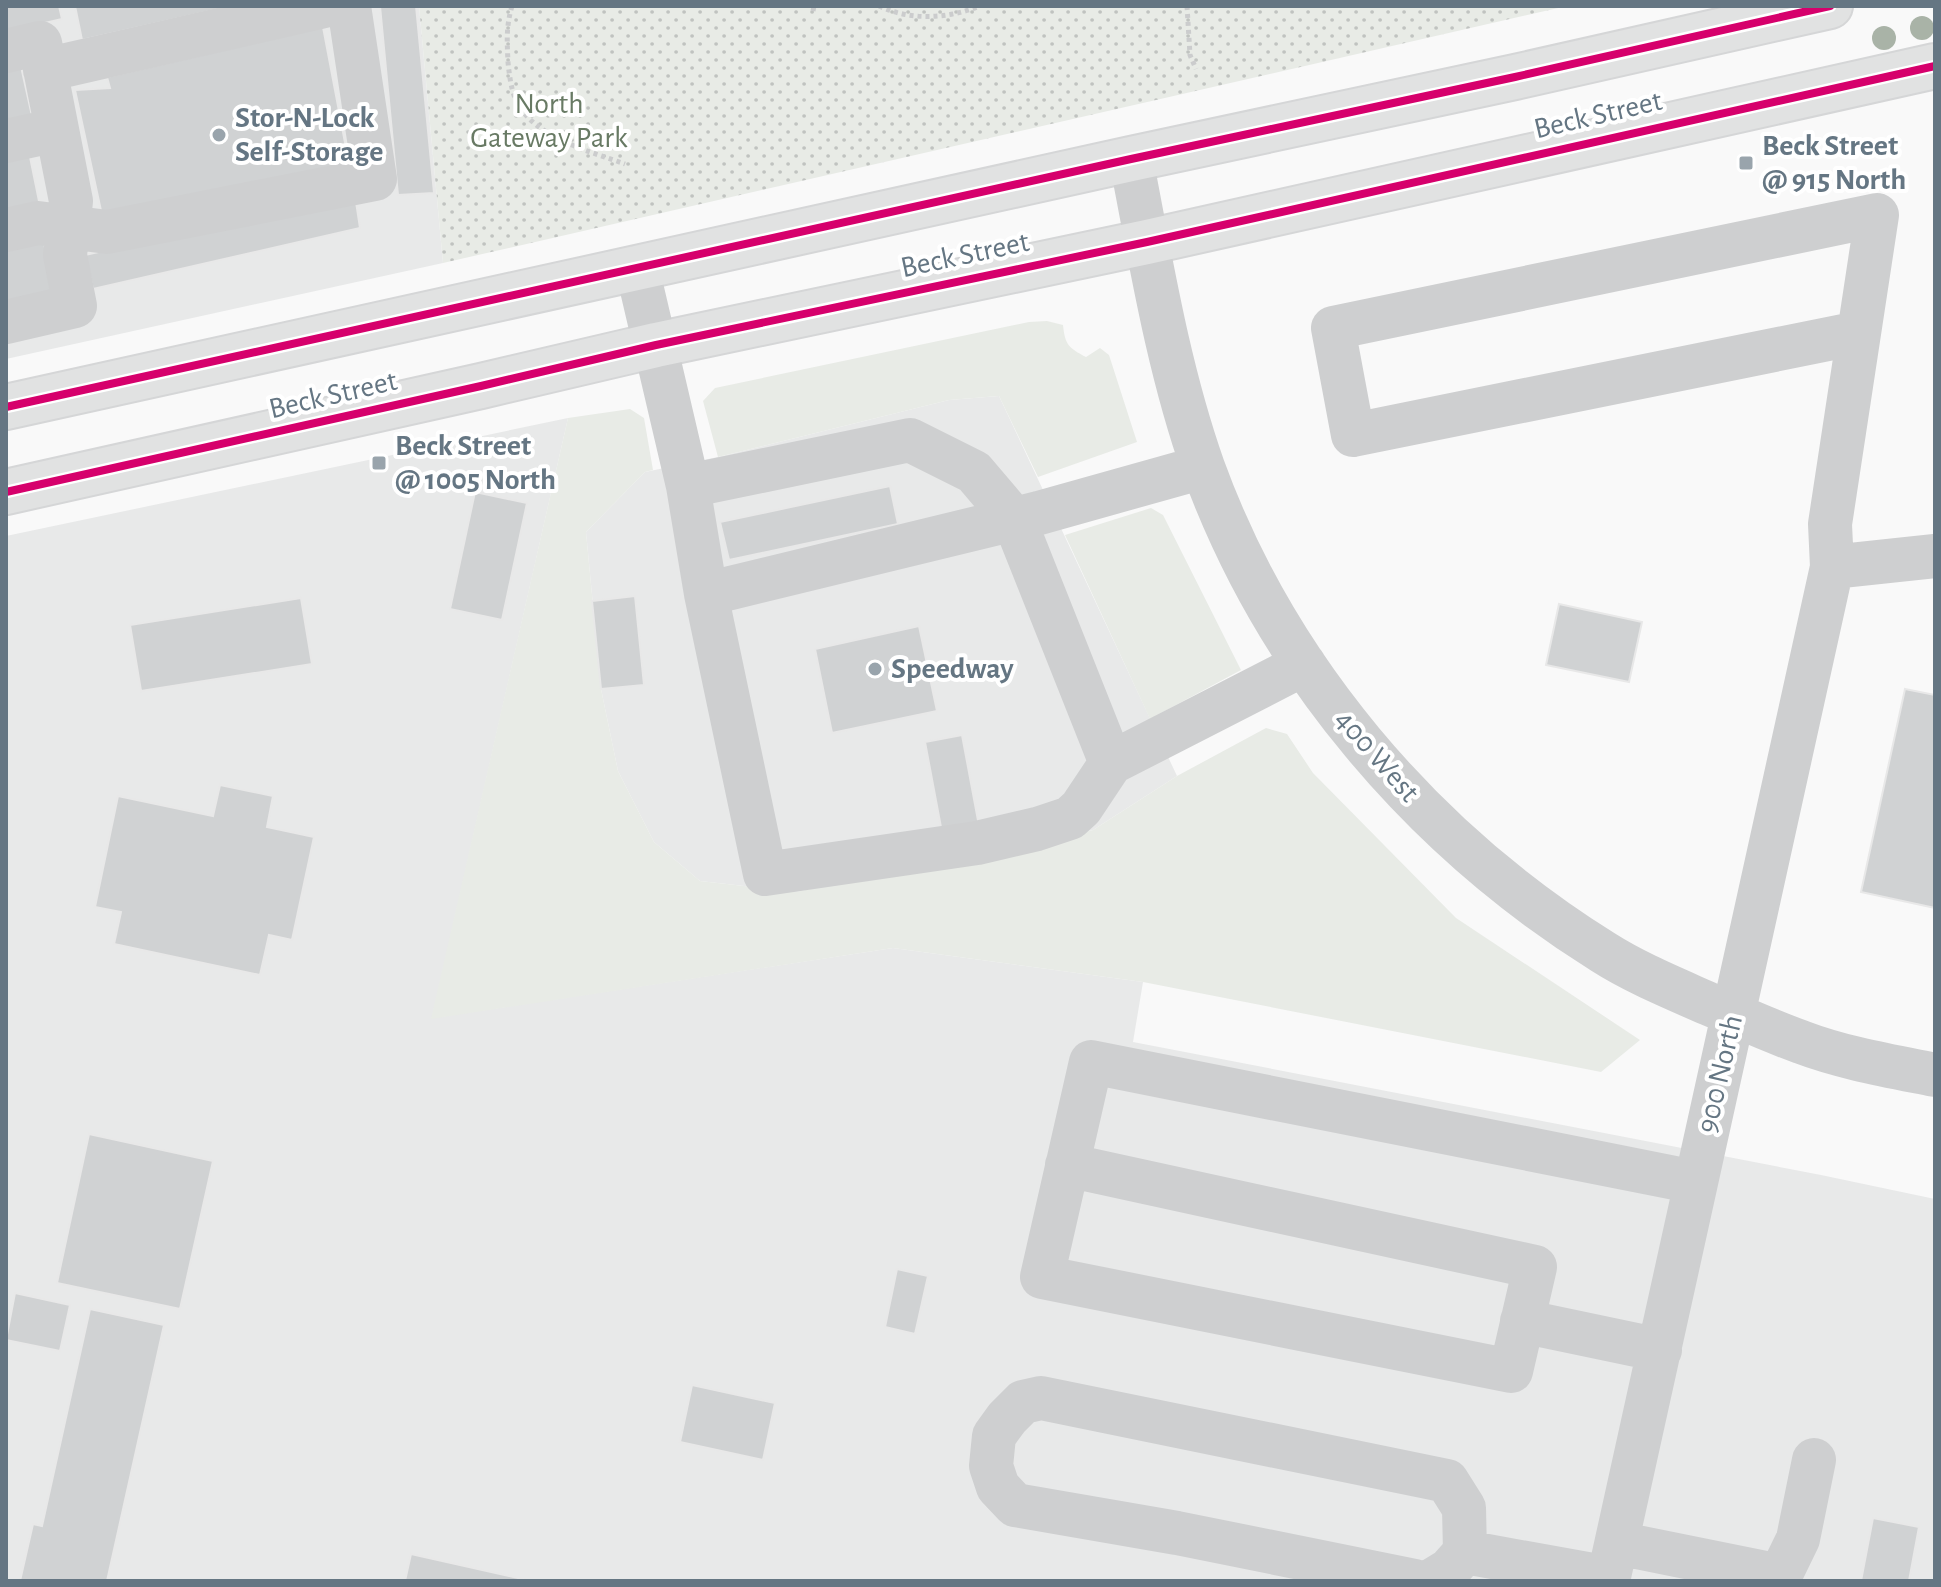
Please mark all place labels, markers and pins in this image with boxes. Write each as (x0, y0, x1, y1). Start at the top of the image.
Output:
place label: Stor-N-Lock Self-Storage (235, 103, 384, 167)
marker: Stor-N-Lock Self-Storage (210, 126, 228, 144)
place label: Beck Street @ 915 North (1762, 131, 1906, 195)
marker: Beck Street @ 915 North (1737, 154, 1755, 172)
place label: Beck Street @ 1005 North (395, 431, 556, 495)
marker: Beck Street @ 1005 North (370, 454, 388, 472)
place label: Speedway (891, 654, 1014, 684)
marker: Speedway (866, 660, 884, 678)

